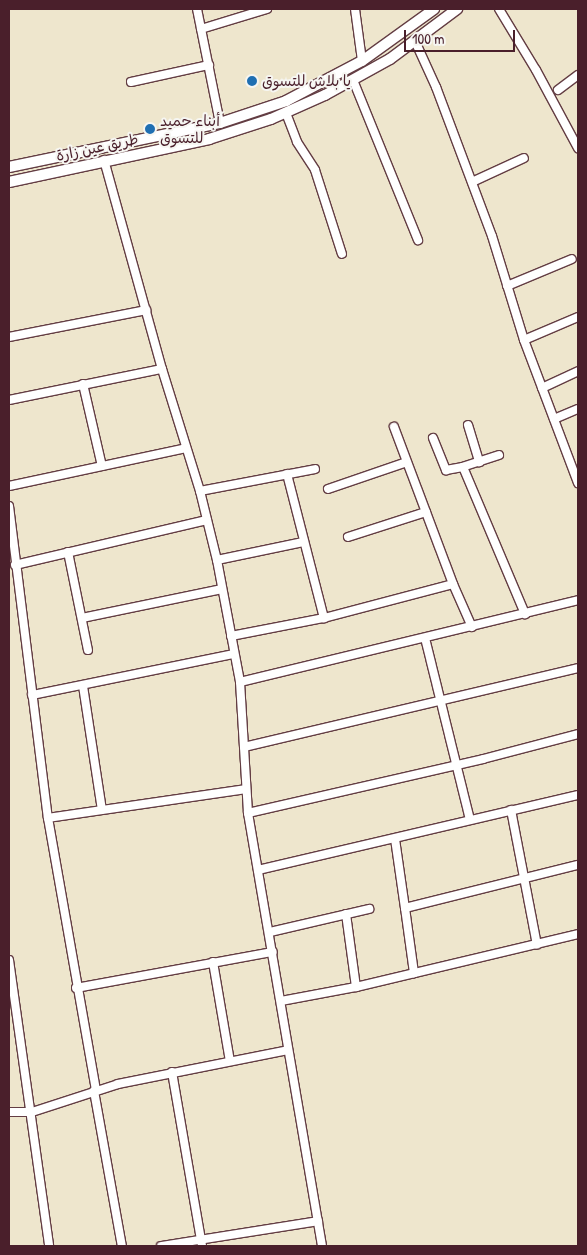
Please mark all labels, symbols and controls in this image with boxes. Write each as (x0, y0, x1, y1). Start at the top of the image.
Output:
scale bar (407, 20, 518, 52)
text: 100 m (412, 28, 445, 49)
place label: يا بلاش للتسوق (262, 72, 351, 90)
marker: يا بلاش للتسوق (246, 75, 258, 87)
place label: أبناء حميد للتسوق (160, 111, 220, 146)
marker: أبناء حميد للتسوق (144, 123, 156, 135)
street label: طريق عين زارة (54, 130, 140, 164)

